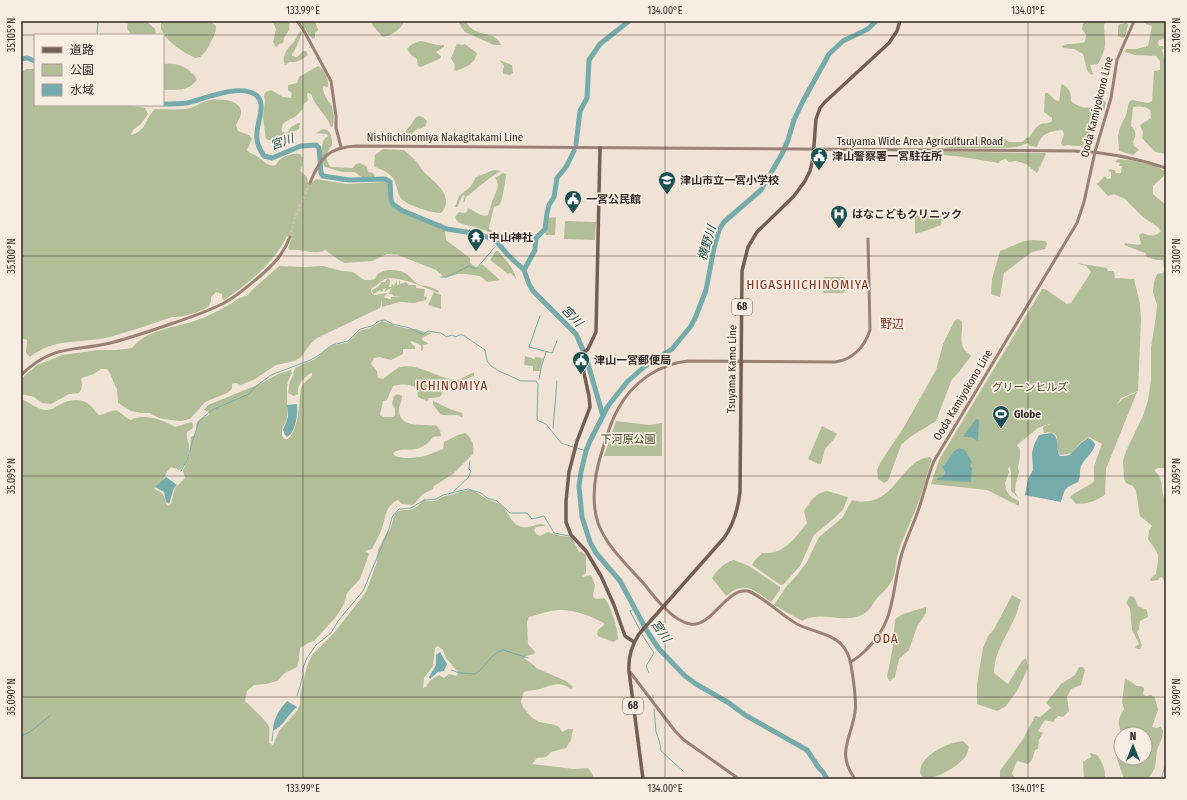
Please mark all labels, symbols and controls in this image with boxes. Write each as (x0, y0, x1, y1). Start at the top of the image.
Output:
text: 133.99°E (286, 5, 320, 17)
text: 134.00°E (648, 5, 683, 17)
text: 134.01°E (1011, 5, 1045, 17)
text: 35.105°N (6, 18, 18, 52)
text: 35.105°N (1171, 18, 1183, 52)
legend (34, 34, 164, 106)
text: 道路 (70, 43, 94, 57)
street label: Ooda Kamiyokono Line (1078, 55, 1116, 159)
text: 公園 (70, 63, 94, 77)
text: 水域 (70, 83, 94, 97)
water label: 宮川 (268, 131, 298, 153)
street label: Nishiichinomiya Nakagitakami Line (367, 131, 523, 144)
street label: Tsuyama Wide Area Agricultural Road (837, 135, 1003, 148)
public building icon: 津山警察署一宮駐在所 (809, 146, 829, 171)
place label: 津山警察署一宮駐在所 (832, 150, 942, 163)
school or university icon: 津山市立一宮小学校 (657, 170, 677, 195)
place label: 津山市立一宮小学校 (680, 174, 779, 187)
public building icon: 一宮公民館 (563, 189, 583, 214)
place label: 一宮公民館 (586, 193, 641, 206)
hospital icon: はなこどもクリニック (829, 204, 849, 229)
place label: はなこどもクリニック (852, 208, 962, 221)
water label: 横野川 (695, 222, 720, 262)
temple icon: 中山神社 (466, 227, 486, 252)
place label: 中山神社 (489, 231, 533, 244)
text: 35.100°N (6, 238, 18, 274)
text: 35.100°N (1171, 238, 1183, 274)
district label: HIGASHIICHINOMIYA (747, 277, 869, 292)
road number: 68 (732, 299, 752, 315)
water label: 宮川 (559, 302, 587, 331)
district label: 野辺 (880, 317, 904, 331)
street label: Tsuyama Kamo Line (725, 325, 739, 413)
street label: Ooda Kamiyokono Line (931, 347, 995, 443)
public building icon: 津山一宮郵便局 (571, 350, 591, 375)
place label: 津山一宮郵便局 (594, 354, 671, 367)
district label: ICHINOMIYA (416, 378, 488, 393)
park label: グリーンヒルズ (992, 381, 1068, 394)
sports icon: Globe (991, 404, 1011, 429)
place label: Globe (1014, 408, 1041, 421)
park label: 下河原公園 (601, 433, 656, 446)
text: 35.095°N (6, 458, 18, 494)
text: 35.095°N (1171, 458, 1183, 494)
water label: 宮川 (648, 617, 675, 647)
district label: ODA (873, 631, 899, 646)
text: 35.090°N (6, 678, 18, 716)
text: 35.090°N (1171, 678, 1183, 716)
road number: 68 (623, 698, 643, 714)
north arrow (1113, 726, 1153, 766)
text: N (1130, 730, 1136, 743)
text: 133.99°E (286, 783, 320, 795)
text: 134.00°E (648, 783, 683, 795)
text: 134.01°E (1011, 783, 1045, 795)

